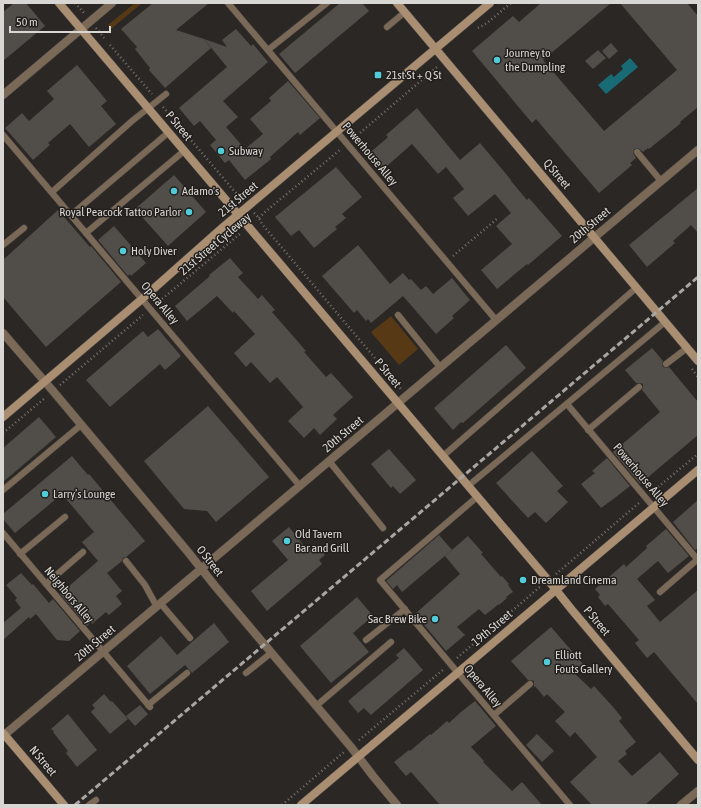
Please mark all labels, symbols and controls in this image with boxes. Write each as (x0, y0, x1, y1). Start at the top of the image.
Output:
scale bar (10, 8, 110, 34)
text: 50 m (16, 15, 38, 29)
place label: Journey to the Dumpling (505, 46, 566, 74)
marker: Journey to the Dumpling (492, 55, 502, 65)
place label: 21st St + Q St (386, 68, 442, 82)
marker: 21st St + Q St (373, 70, 383, 80)
street label: P Street (163, 109, 196, 144)
street label: Powerhouse Alley (339, 120, 401, 189)
place label: Subway (229, 144, 263, 158)
marker: Subway (216, 146, 226, 156)
street label: Q Street (540, 156, 574, 192)
street label: 21st Street (216, 178, 261, 219)
place label: Adamo's (182, 184, 219, 198)
marker: Adamo's (169, 186, 179, 196)
street label: 20th Street (567, 204, 614, 246)
place label: Royal Peacock Tattoo Parlor (59, 205, 181, 219)
marker: Royal Peacock Tattoo Parlor (184, 207, 194, 217)
street label: 21st Street Cycleway (176, 210, 254, 278)
place label: Holy Diver (131, 244, 177, 258)
marker: Holy Diver (118, 246, 128, 256)
street label: Opera Alley (138, 279, 182, 327)
street label: P Street (372, 356, 405, 391)
street label: 20th Street (320, 413, 367, 455)
street label: Powerhouse Alley (610, 441, 672, 510)
place label: Larry’s Lounge (53, 487, 115, 501)
marker: Larry’s Lounge (40, 489, 50, 499)
place label: Old Tavern Bar and Grill (295, 527, 350, 555)
marker: Old Tavern Bar and Grill (282, 536, 292, 546)
street label: O Street (194, 543, 227, 580)
street label: Neighbors Alley (41, 564, 97, 626)
place label: Dreamland Cinema (531, 573, 617, 587)
marker: Dreamland Cinema (518, 575, 528, 585)
street label: P Street (581, 604, 614, 639)
street label: 19th Street (469, 607, 516, 649)
place label: Sac Brew Bike (368, 612, 427, 626)
marker: Sac Brew Bike (430, 614, 440, 624)
street label: 20th Street (72, 622, 119, 664)
place label: Elliott Fouts Gallery (555, 648, 613, 676)
marker: Elliott Fouts Gallery (542, 657, 552, 667)
street label: Opera Alley (461, 662, 505, 710)
street label: N Street (26, 743, 60, 779)

